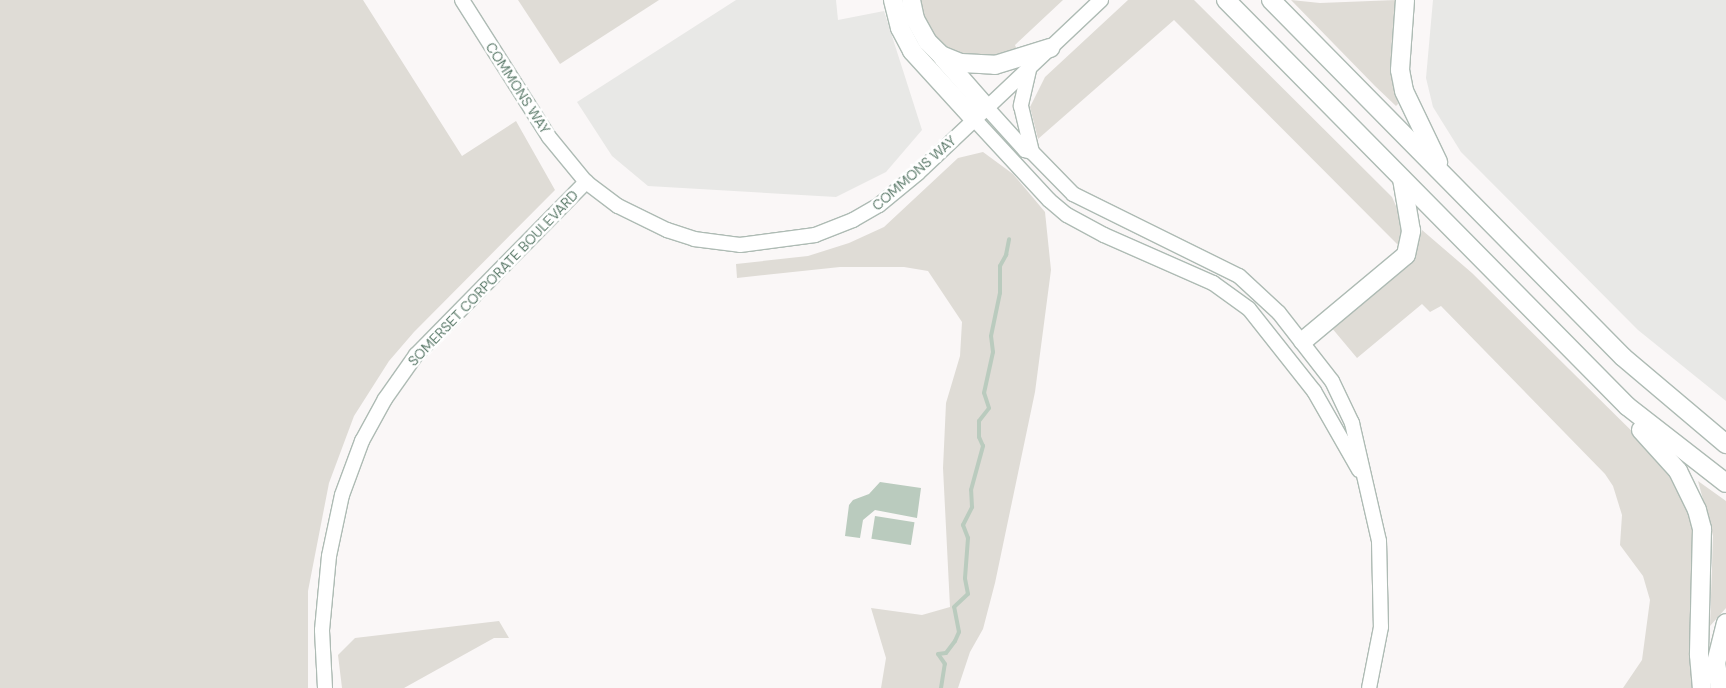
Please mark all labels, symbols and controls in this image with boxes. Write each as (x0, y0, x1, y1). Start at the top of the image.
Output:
street label: COMMONS WAY (482, 39, 554, 137)
street label: COMMONS WAY (869, 132, 959, 214)
street label: SOMERSET CORPORATE BOULEVARD (404, 187, 582, 369)

